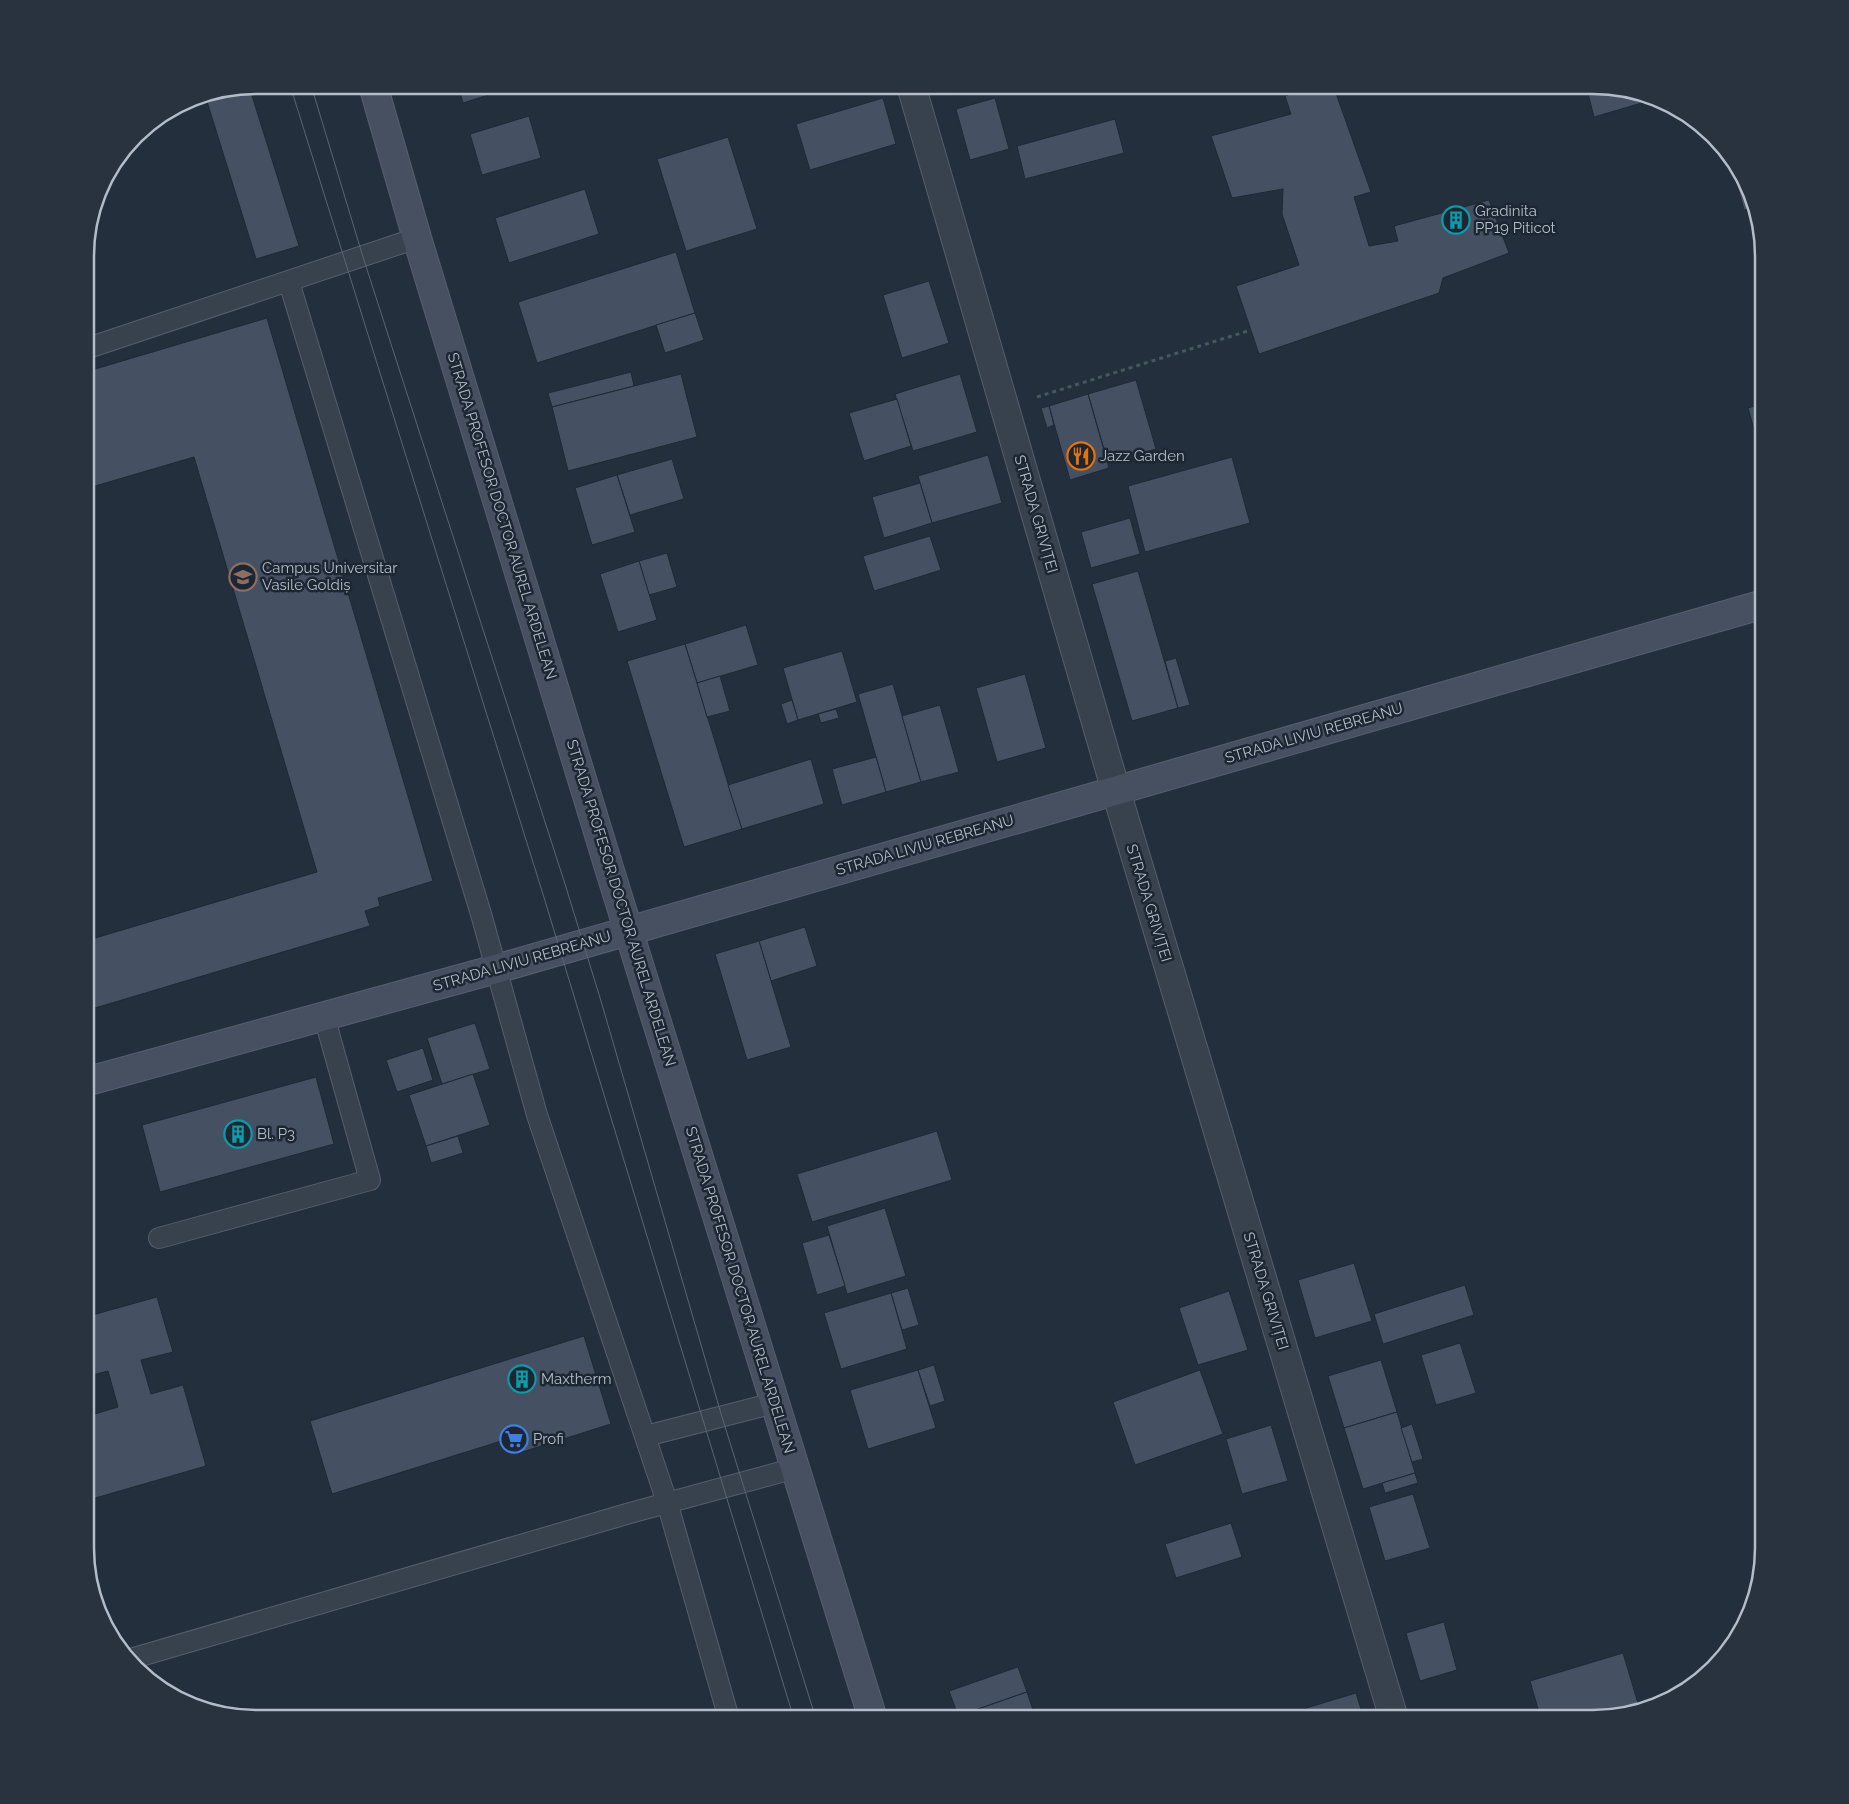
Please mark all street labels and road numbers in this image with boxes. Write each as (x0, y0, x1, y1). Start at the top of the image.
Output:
street label: STRADA PROFESOR DOCTOR AUREL ARDELEAN (444, 350, 560, 682)
street label: STRADA GRIVIȚEI (1011, 453, 1061, 575)
street label: STRADA LIVIU REBREANU (1223, 699, 1405, 767)
street label: STRADA PROFESOR DOCTOR AUREL ARDELEAN (563, 737, 679, 1069)
street label: STRADA LIVIU REBREANU (834, 811, 1016, 879)
street label: STRADA GRIVIȚEI (1123, 842, 1175, 964)
street label: STRADA LIVIU REBREANU (431, 927, 613, 995)
street label: STRADA PROFESOR DOCTOR AUREL ARDELEAN (682, 1124, 798, 1456)
street label: STRADA GRIVIȚEI (1240, 1230, 1292, 1352)

